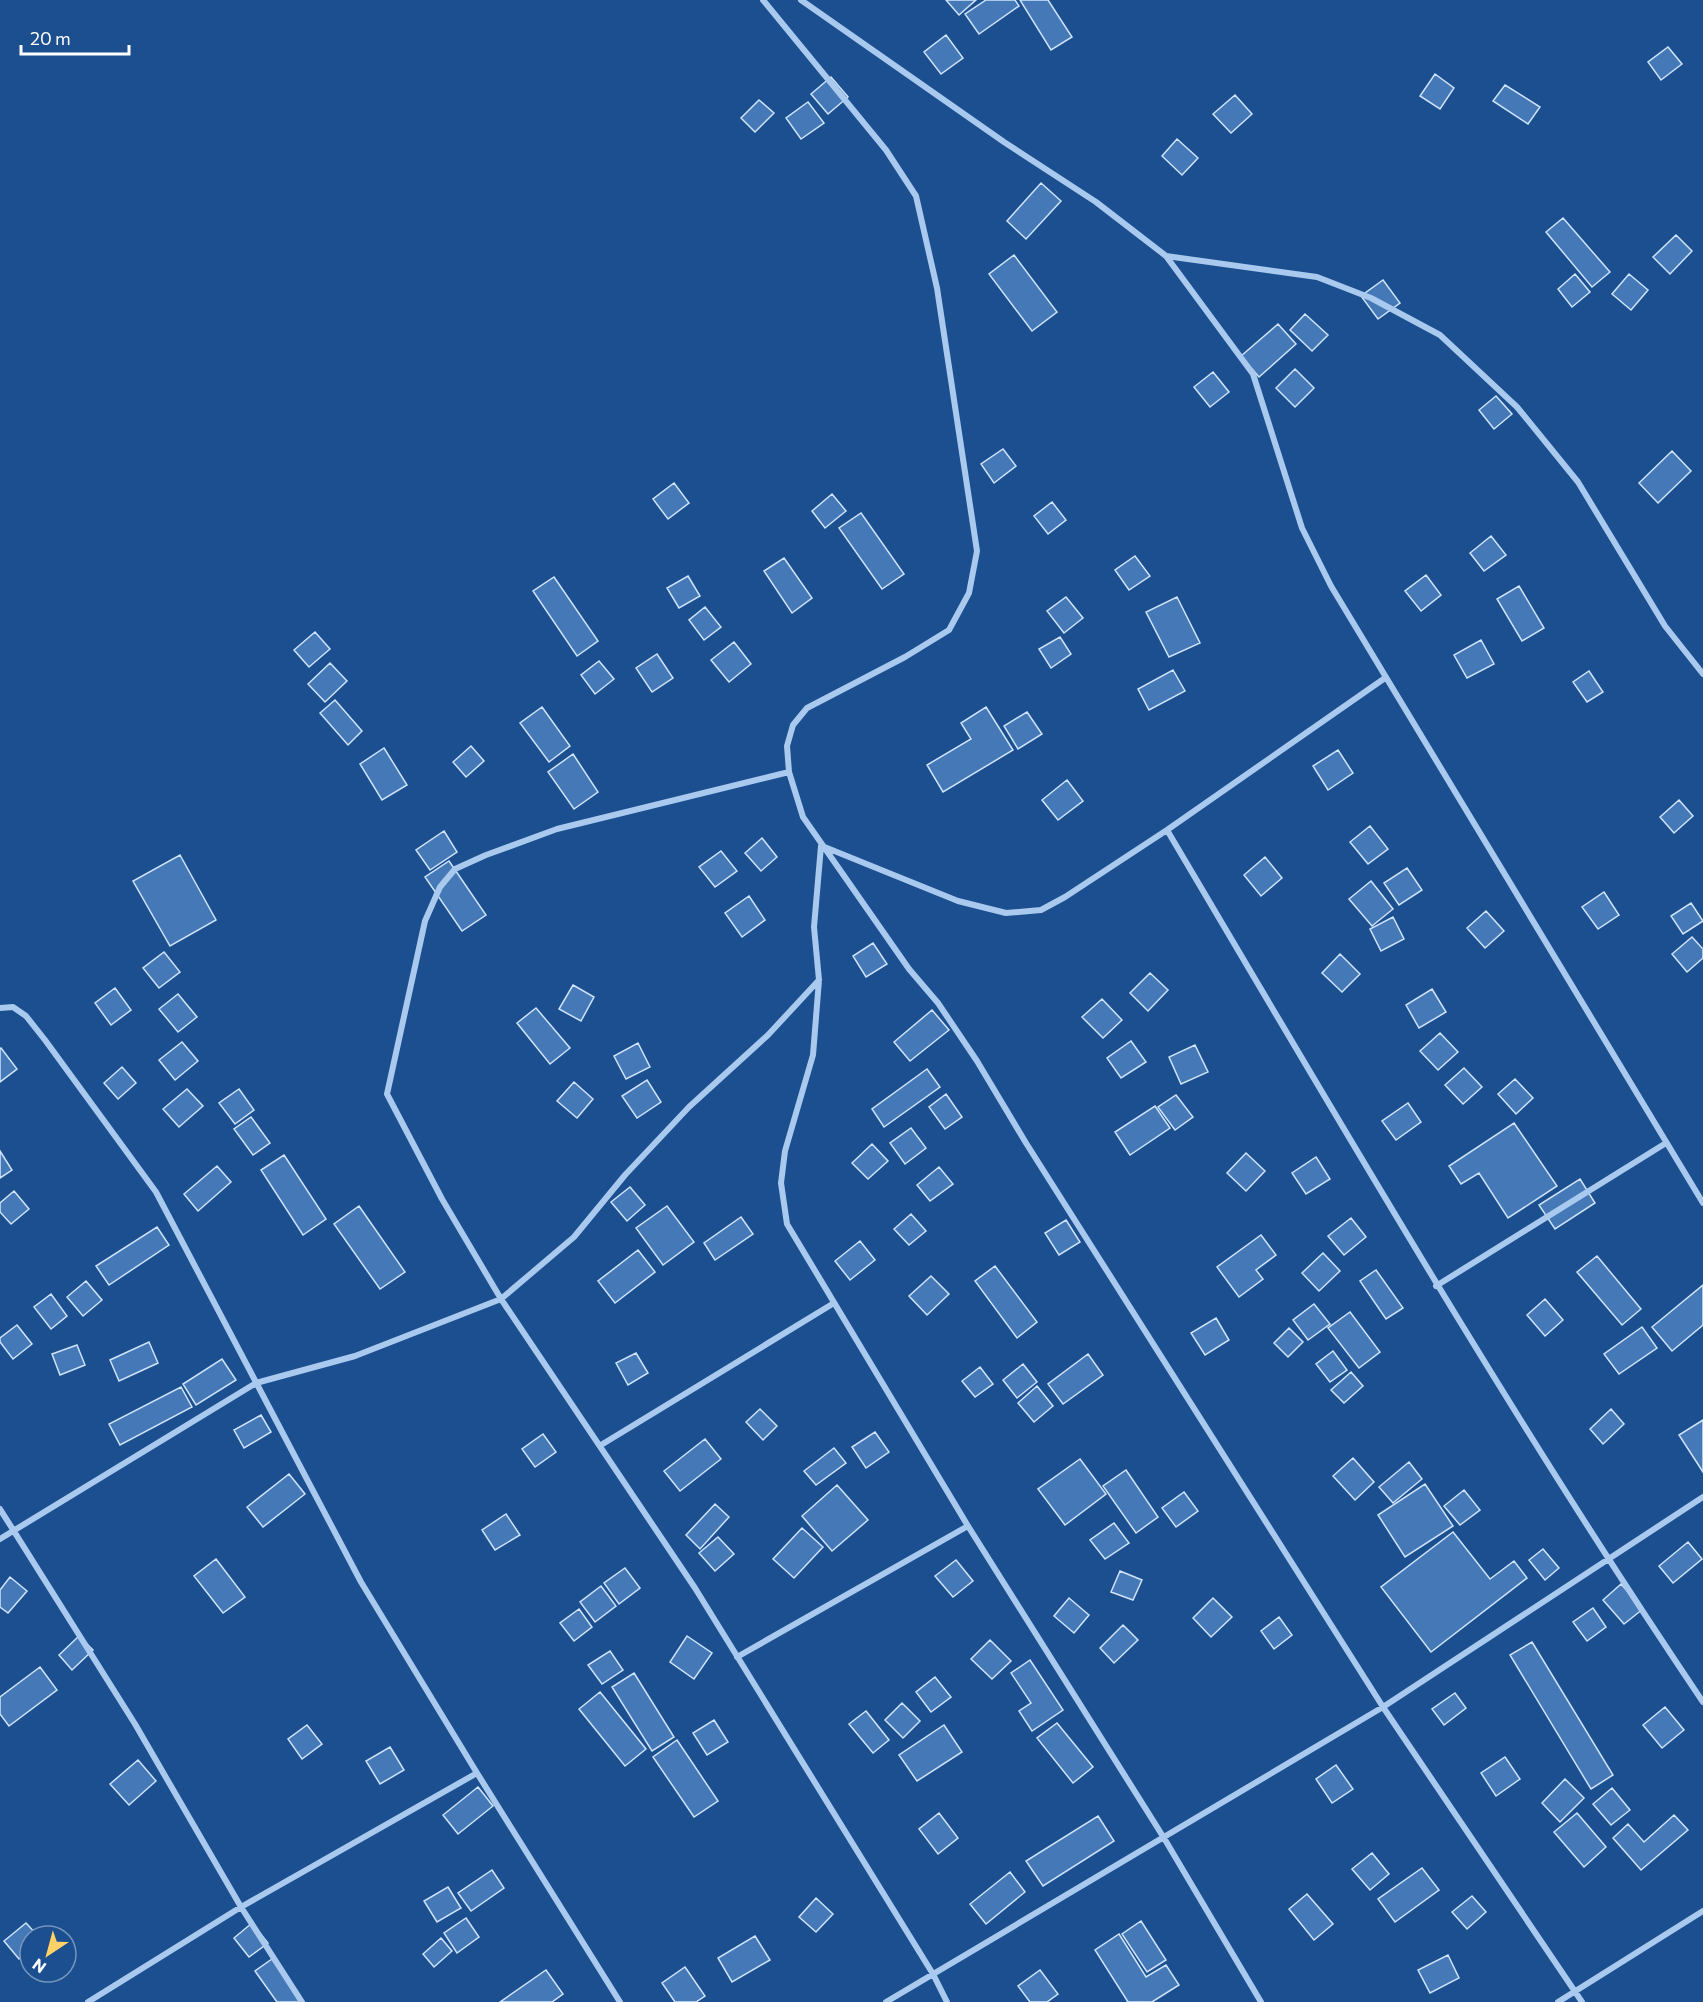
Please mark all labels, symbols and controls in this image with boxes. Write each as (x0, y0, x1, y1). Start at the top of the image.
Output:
scale bar (21, 18, 129, 56)
text: 20 m (30, 27, 71, 49)
north arrow (18, 1924, 78, 1984)
text: N (28, 1955, 49, 1978)

